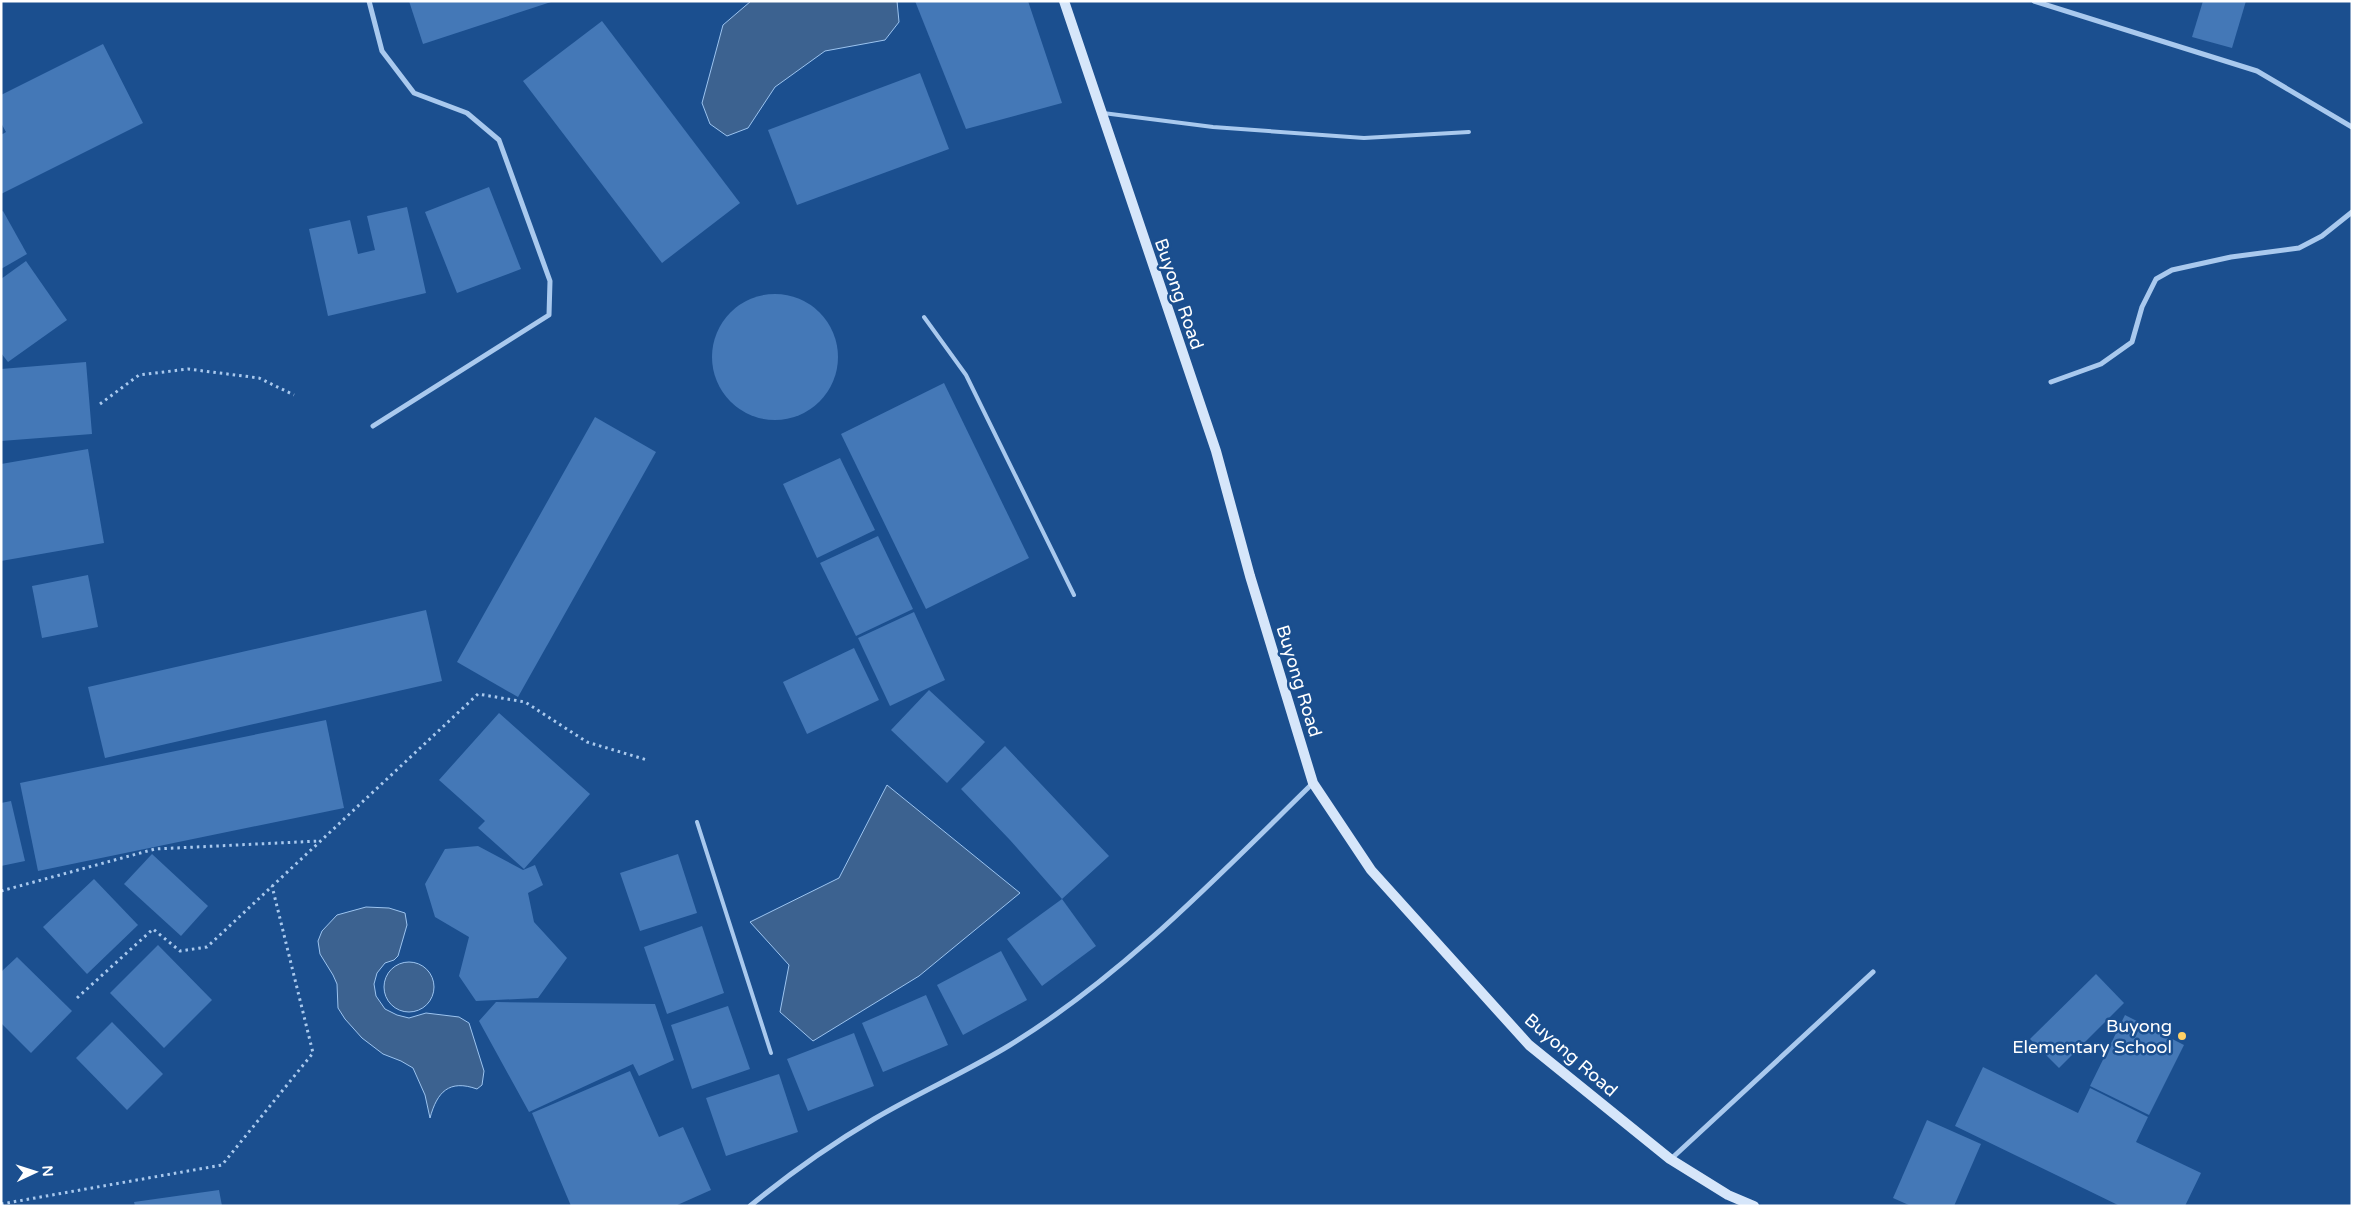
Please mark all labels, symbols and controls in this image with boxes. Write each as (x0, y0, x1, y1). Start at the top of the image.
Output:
street label: Buyong Road (1150, 236, 1208, 352)
street label: Buyong Road (1272, 622, 1326, 740)
street label: Buyong Road (1520, 1009, 1622, 1101)
place label: Buyong Elementary School (2012, 1015, 2172, 1058)
marker: Buyong Elementary School (2176, 1030, 2188, 1042)
north arrow (10, 1147, 60, 1197)
text: N (39, 1165, 56, 1177)

